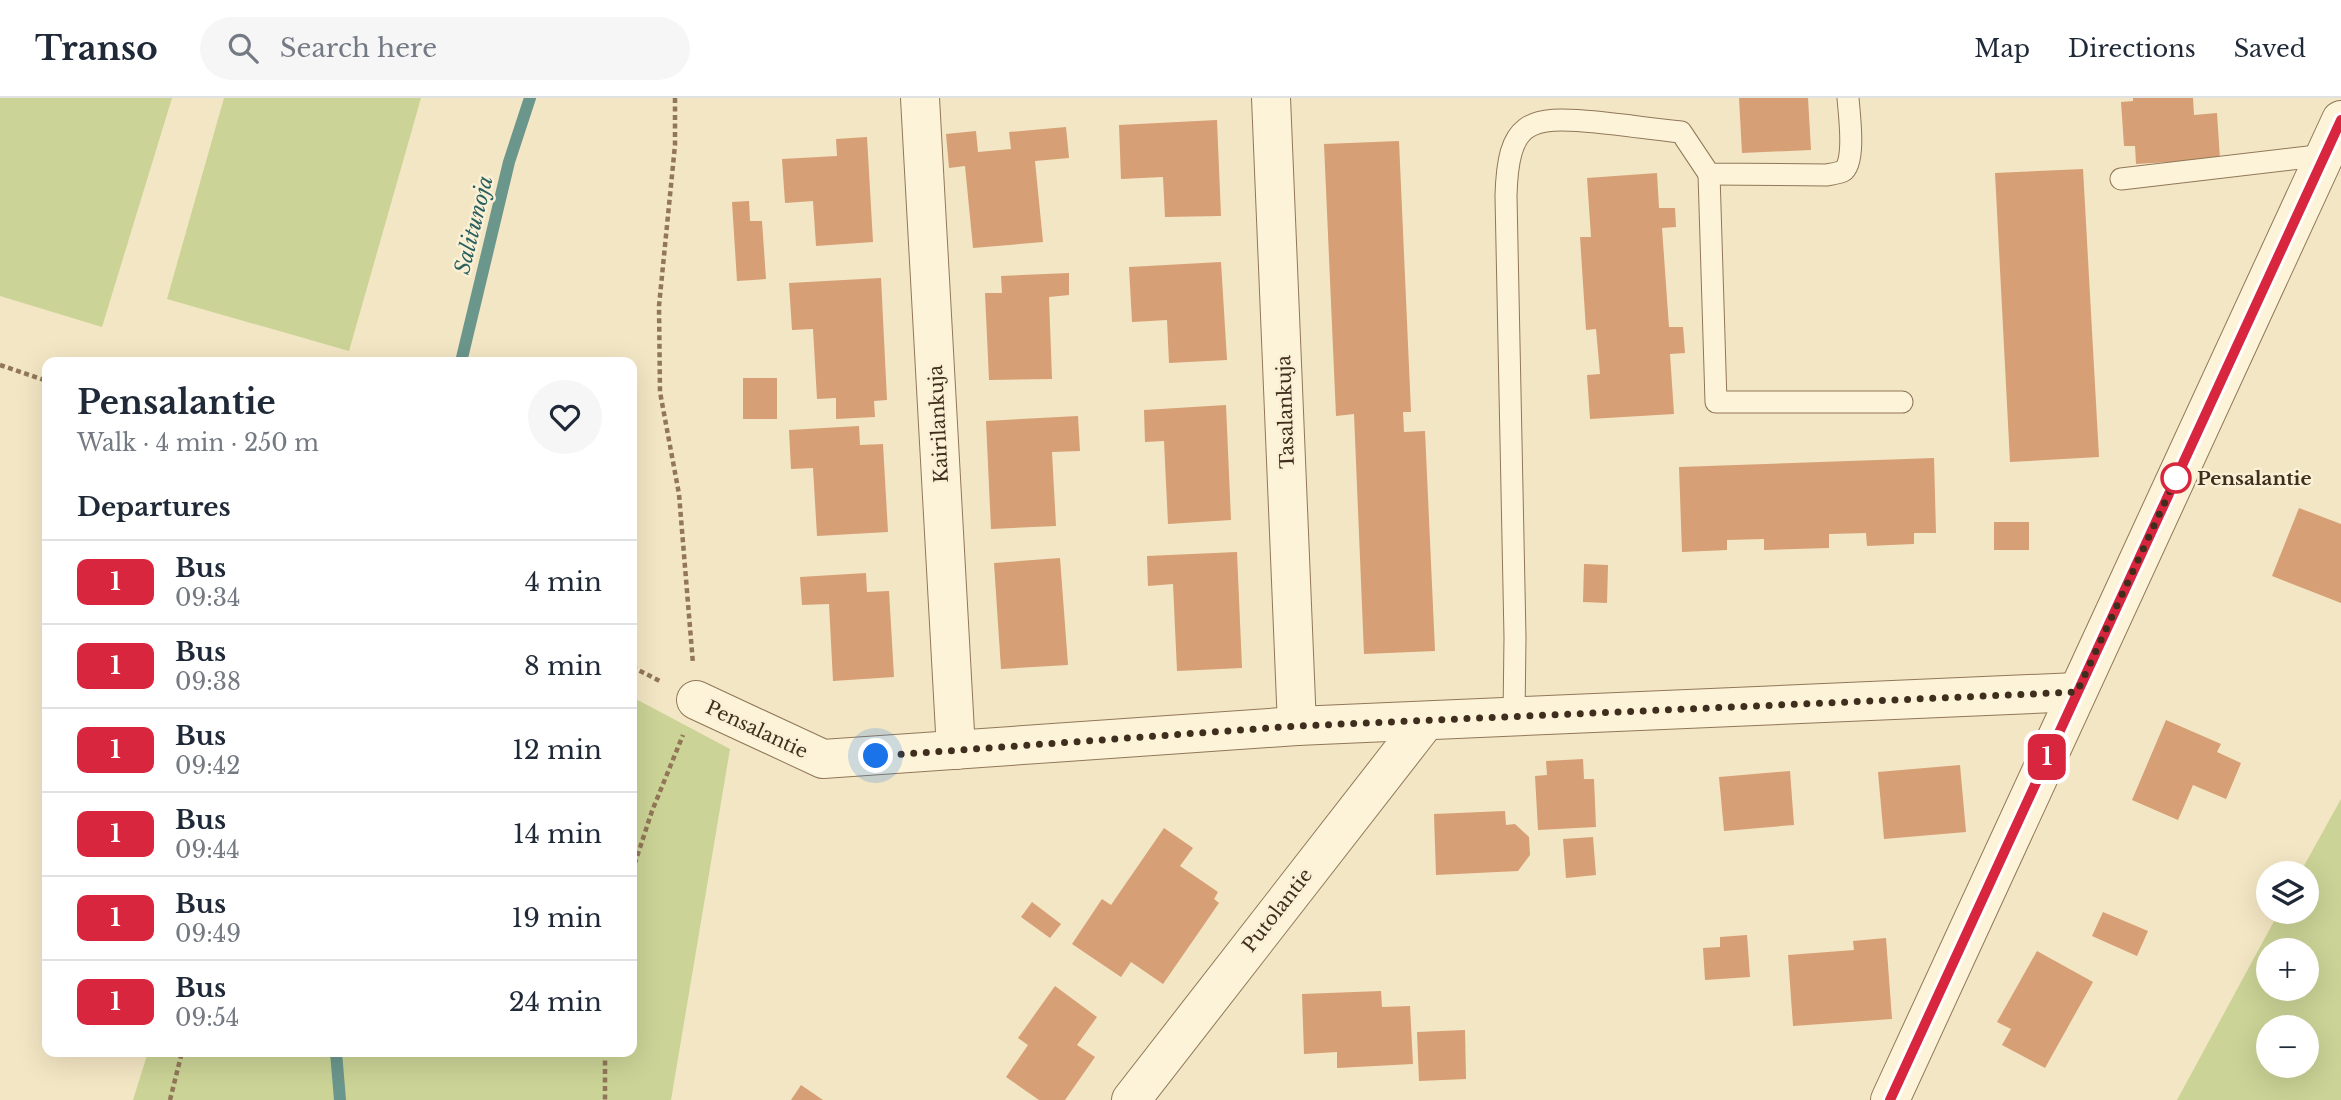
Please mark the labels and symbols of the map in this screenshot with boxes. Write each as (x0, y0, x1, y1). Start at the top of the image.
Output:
water label: Salitunoja (449, 173, 499, 277)
street label: Tasalankuja (1272, 354, 1299, 469)
street label: Kairilankuja (924, 364, 953, 483)
marker: Pensalantie (2161, 463, 2191, 493)
place label: Pensalantie (2197, 467, 2312, 490)
street label: Pensalantie (702, 696, 811, 763)
line badge: 1 (2024, 734, 2070, 780)
your location (858, 738, 893, 773)
street label: Putolantie (1238, 864, 1317, 957)

